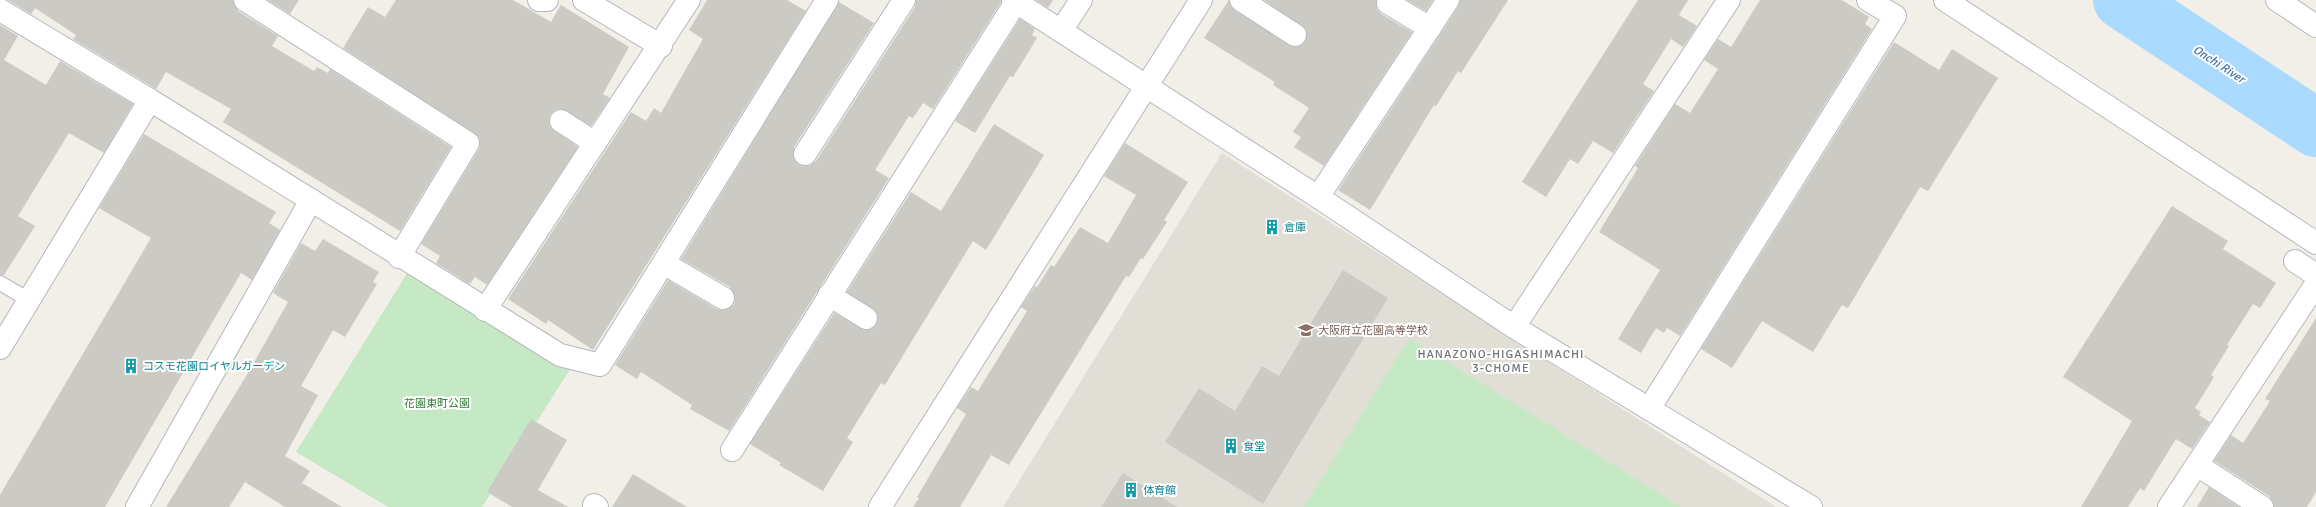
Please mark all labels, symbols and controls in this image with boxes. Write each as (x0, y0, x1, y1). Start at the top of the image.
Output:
water label: Onchi River (2190, 42, 2249, 88)
building icon: 倉庫 (1263, 218, 1281, 236)
place label: 倉庫 (1284, 221, 1306, 234)
school or university icon: 大阪府立花園高等学校 (1297, 321, 1315, 339)
place label: 大阪府立花園高等学校 (1318, 324, 1428, 337)
district label: HANAZONO-HIGASHIMACHI 3-CHOME (1417, 347, 1585, 376)
building icon: コスモ花園ロイヤルガーデン (122, 357, 140, 375)
place label: コスモ花園ロイヤルガーデン (143, 360, 285, 373)
park label: 花園東町公園 (404, 397, 470, 410)
building icon: 食堂 (1222, 437, 1240, 455)
place label: 食堂 (1243, 440, 1265, 453)
building icon: 体育館 (1122, 481, 1140, 499)
place label: 体育館 (1143, 484, 1176, 497)

